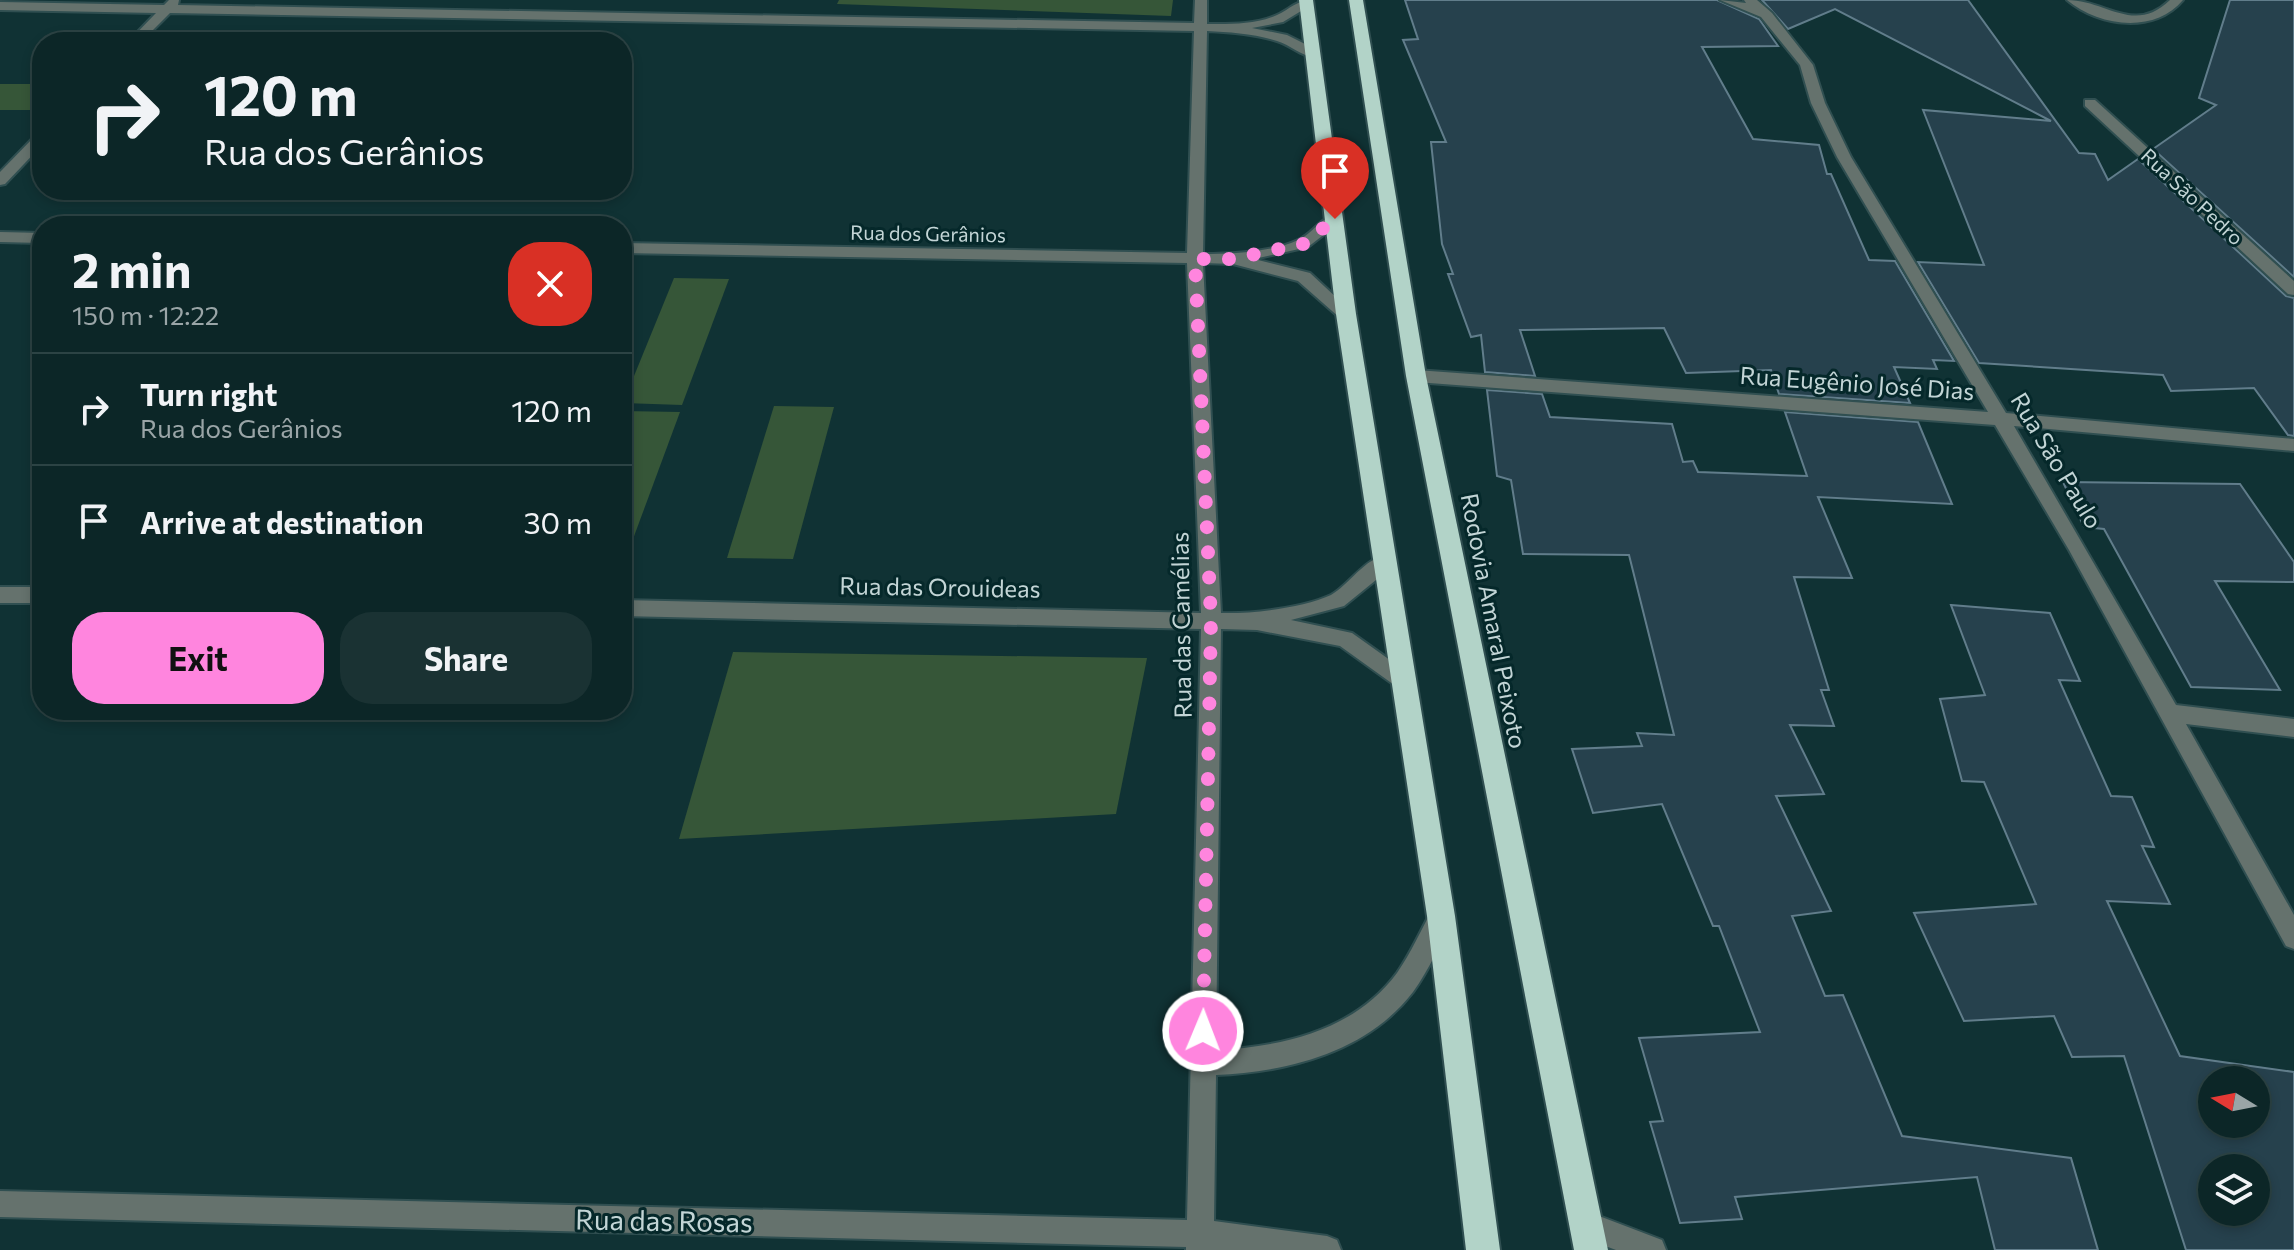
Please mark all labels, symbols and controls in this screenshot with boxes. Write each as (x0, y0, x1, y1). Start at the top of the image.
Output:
text: 120 m (204, 59, 358, 128)
icon: right (72, 64, 176, 168)
text: Rua dos Gerânios (204, 128, 484, 172)
pin (1301, 137, 1369, 219)
street label: Rua São Pedro (2137, 143, 2249, 250)
icon: arrive (1313, 149, 1357, 193)
street label: Rua dos Gerânios (850, 220, 1006, 246)
text: 2 min (72, 239, 192, 298)
button: close (508, 242, 592, 326)
text: 150 m · 12:22 (72, 299, 219, 330)
street label: Rua Eugênio José Dias (1739, 360, 1975, 405)
text: Turn right (140, 375, 277, 412)
icon: right (72, 387, 116, 431)
street label: Rua São Paulo (2005, 387, 2109, 533)
text: 120 m (511, 391, 592, 428)
text: Rua dos Gerânios (140, 412, 343, 443)
street label: Rodovia Amaral Peixoto (1455, 491, 1533, 751)
icon: arrive (72, 499, 116, 543)
text: Arrive at destination (140, 503, 424, 540)
text: 30 m (523, 503, 592, 540)
street label: Rua das Camélias (1164, 531, 1197, 719)
street label: Rua das Orouideas (839, 570, 1041, 603)
button: Exit (72, 612, 324, 704)
button: Share (340, 612, 592, 704)
position arrow (1161, 989, 1245, 1073)
north arrow (2198, 1066, 2270, 1138)
map controls (2198, 1066, 2270, 1226)
button: layers (2198, 1154, 2270, 1226)
street label: Rua das Rosas (575, 1201, 753, 1239)

